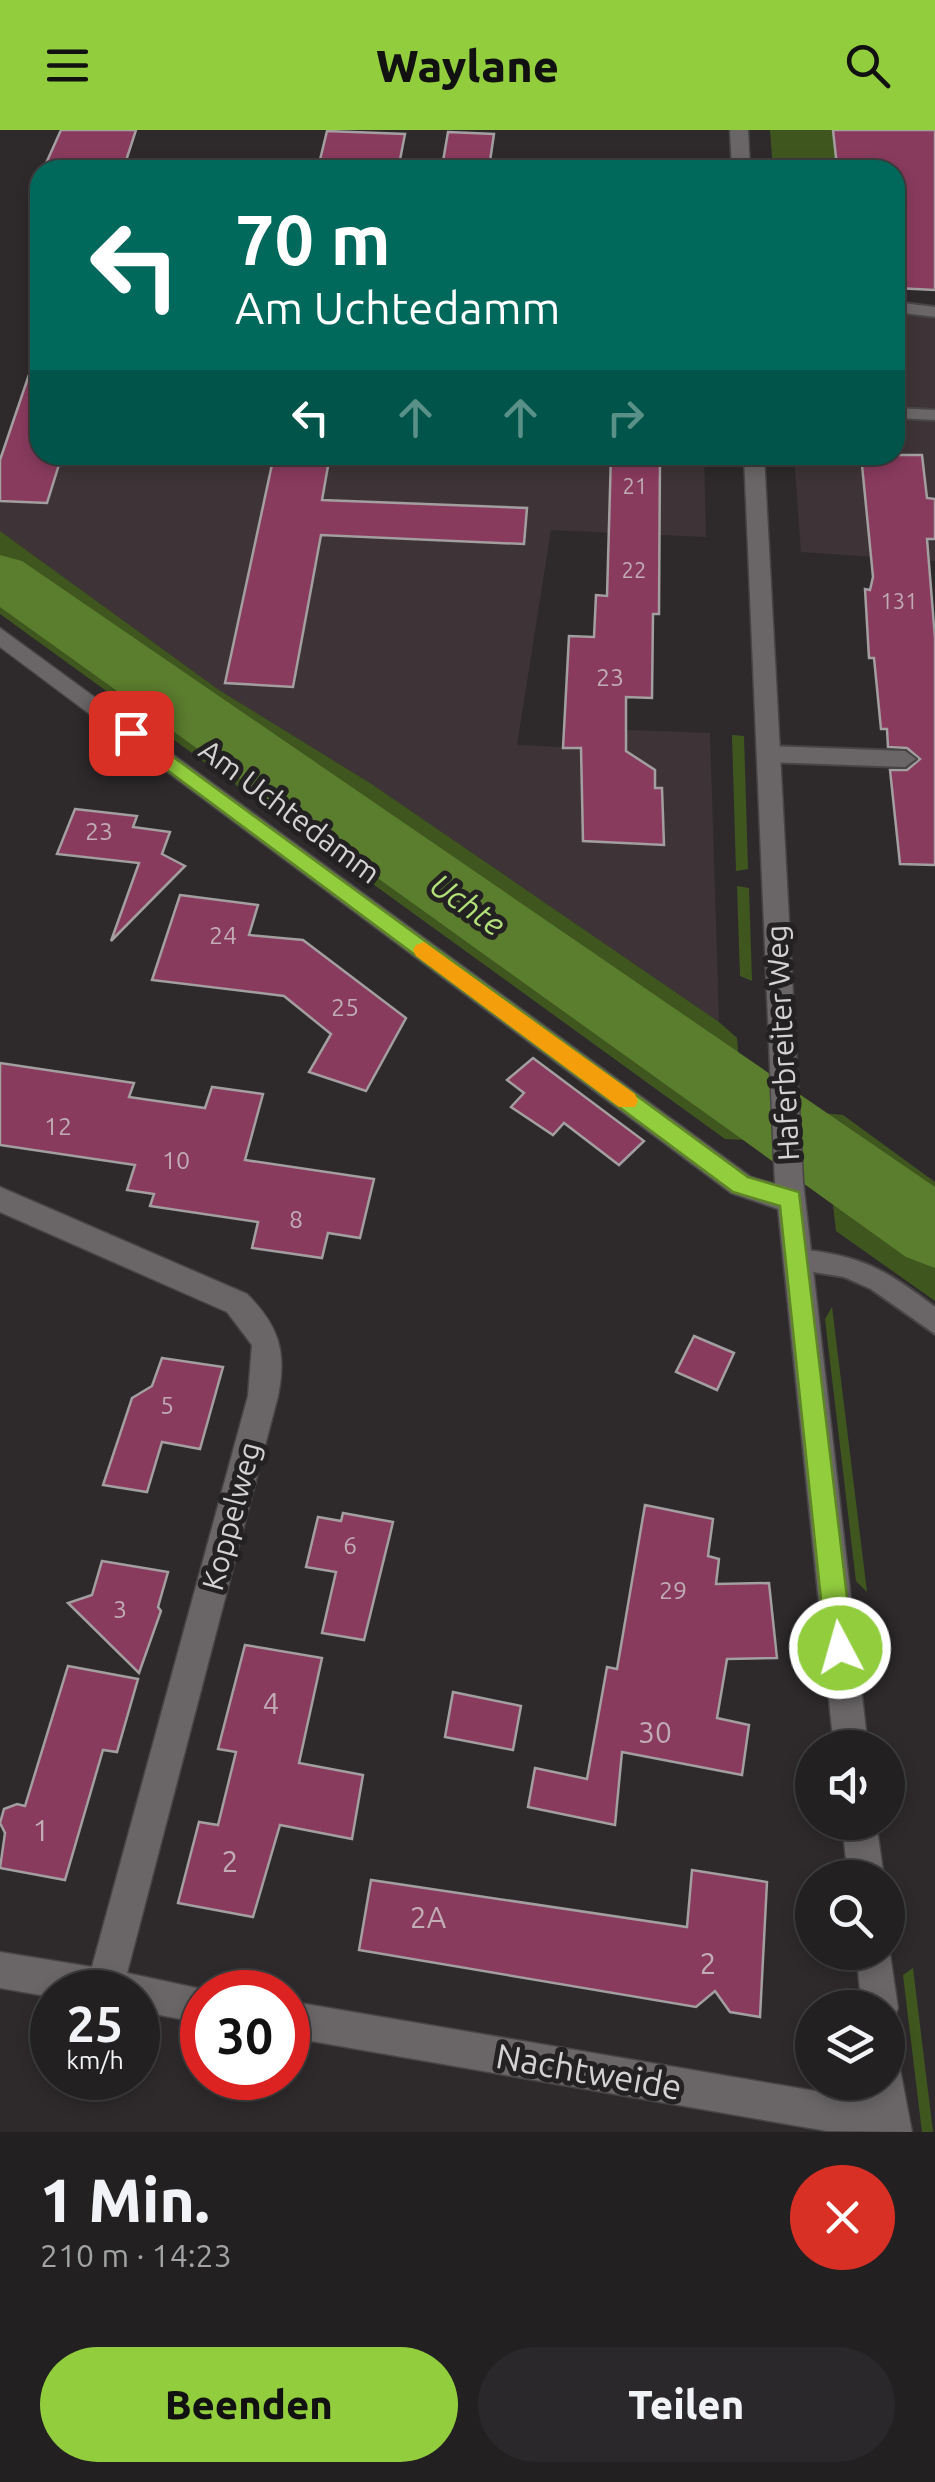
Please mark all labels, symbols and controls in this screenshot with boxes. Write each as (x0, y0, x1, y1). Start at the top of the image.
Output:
icon: menu (40, 38, 95, 93)
icon: search (840, 38, 895, 93)
text: Waylane (376, 40, 559, 91)
icon: left (70, 200, 200, 330)
text: 70 m (235, 200, 391, 278)
text: Am Uchtedamm (235, 282, 560, 333)
icon: left (283, 390, 338, 445)
icon: ahead (388, 390, 443, 445)
icon: ahead (493, 390, 548, 445)
icon: right (598, 390, 653, 445)
house number: 21 (623, 473, 647, 498)
house number: 22 (622, 557, 646, 582)
house number: 131 (880, 588, 918, 613)
house number: 23 (596, 663, 624, 691)
pin (89, 691, 174, 776)
icon: arrive (104, 706, 159, 761)
street label: Am Uchtedamm (193, 732, 387, 890)
house number: 23 (85, 817, 113, 845)
water label: Uchte (424, 866, 512, 942)
house number: 24 (209, 921, 237, 949)
street label: Haferbreiter Weg (759, 924, 805, 1162)
house number: 25 (331, 993, 359, 1021)
house number: 12 (44, 1112, 72, 1140)
house number: 10 (162, 1146, 190, 1174)
house number: 8 (289, 1205, 303, 1233)
house number: 5 (160, 1391, 174, 1419)
street label: Koppelweg (195, 1438, 267, 1594)
house number: 6 (343, 1531, 357, 1559)
house number: 29 (659, 1576, 687, 1604)
house number: 3 (113, 1595, 127, 1623)
position arrow (788, 1596, 892, 1700)
house number: 4 (263, 1686, 279, 1720)
house number: 30 (638, 1715, 672, 1749)
map controls (795, 1730, 905, 2100)
button: sound (795, 1730, 905, 1840)
house number: 1 (33, 1813, 49, 1847)
house number: 2 (222, 1844, 238, 1878)
button: search (795, 1860, 905, 1970)
house number: 2A (410, 1900, 447, 1934)
house number: 2 (700, 1946, 716, 1980)
speed limit sign: 30 (180, 1970, 310, 2100)
button: layers (795, 1990, 905, 2100)
text: 25 (67, 1995, 123, 2051)
street label: Nachtweide (493, 2035, 685, 2107)
text: km/h (66, 2046, 124, 2074)
button: close (790, 2165, 895, 2270)
text: 1 Min. (40, 2166, 210, 2233)
text: 210 m · 14:23 (40, 2237, 232, 2273)
button: Beenden (40, 2347, 458, 2462)
button: Teilen (478, 2347, 895, 2462)

